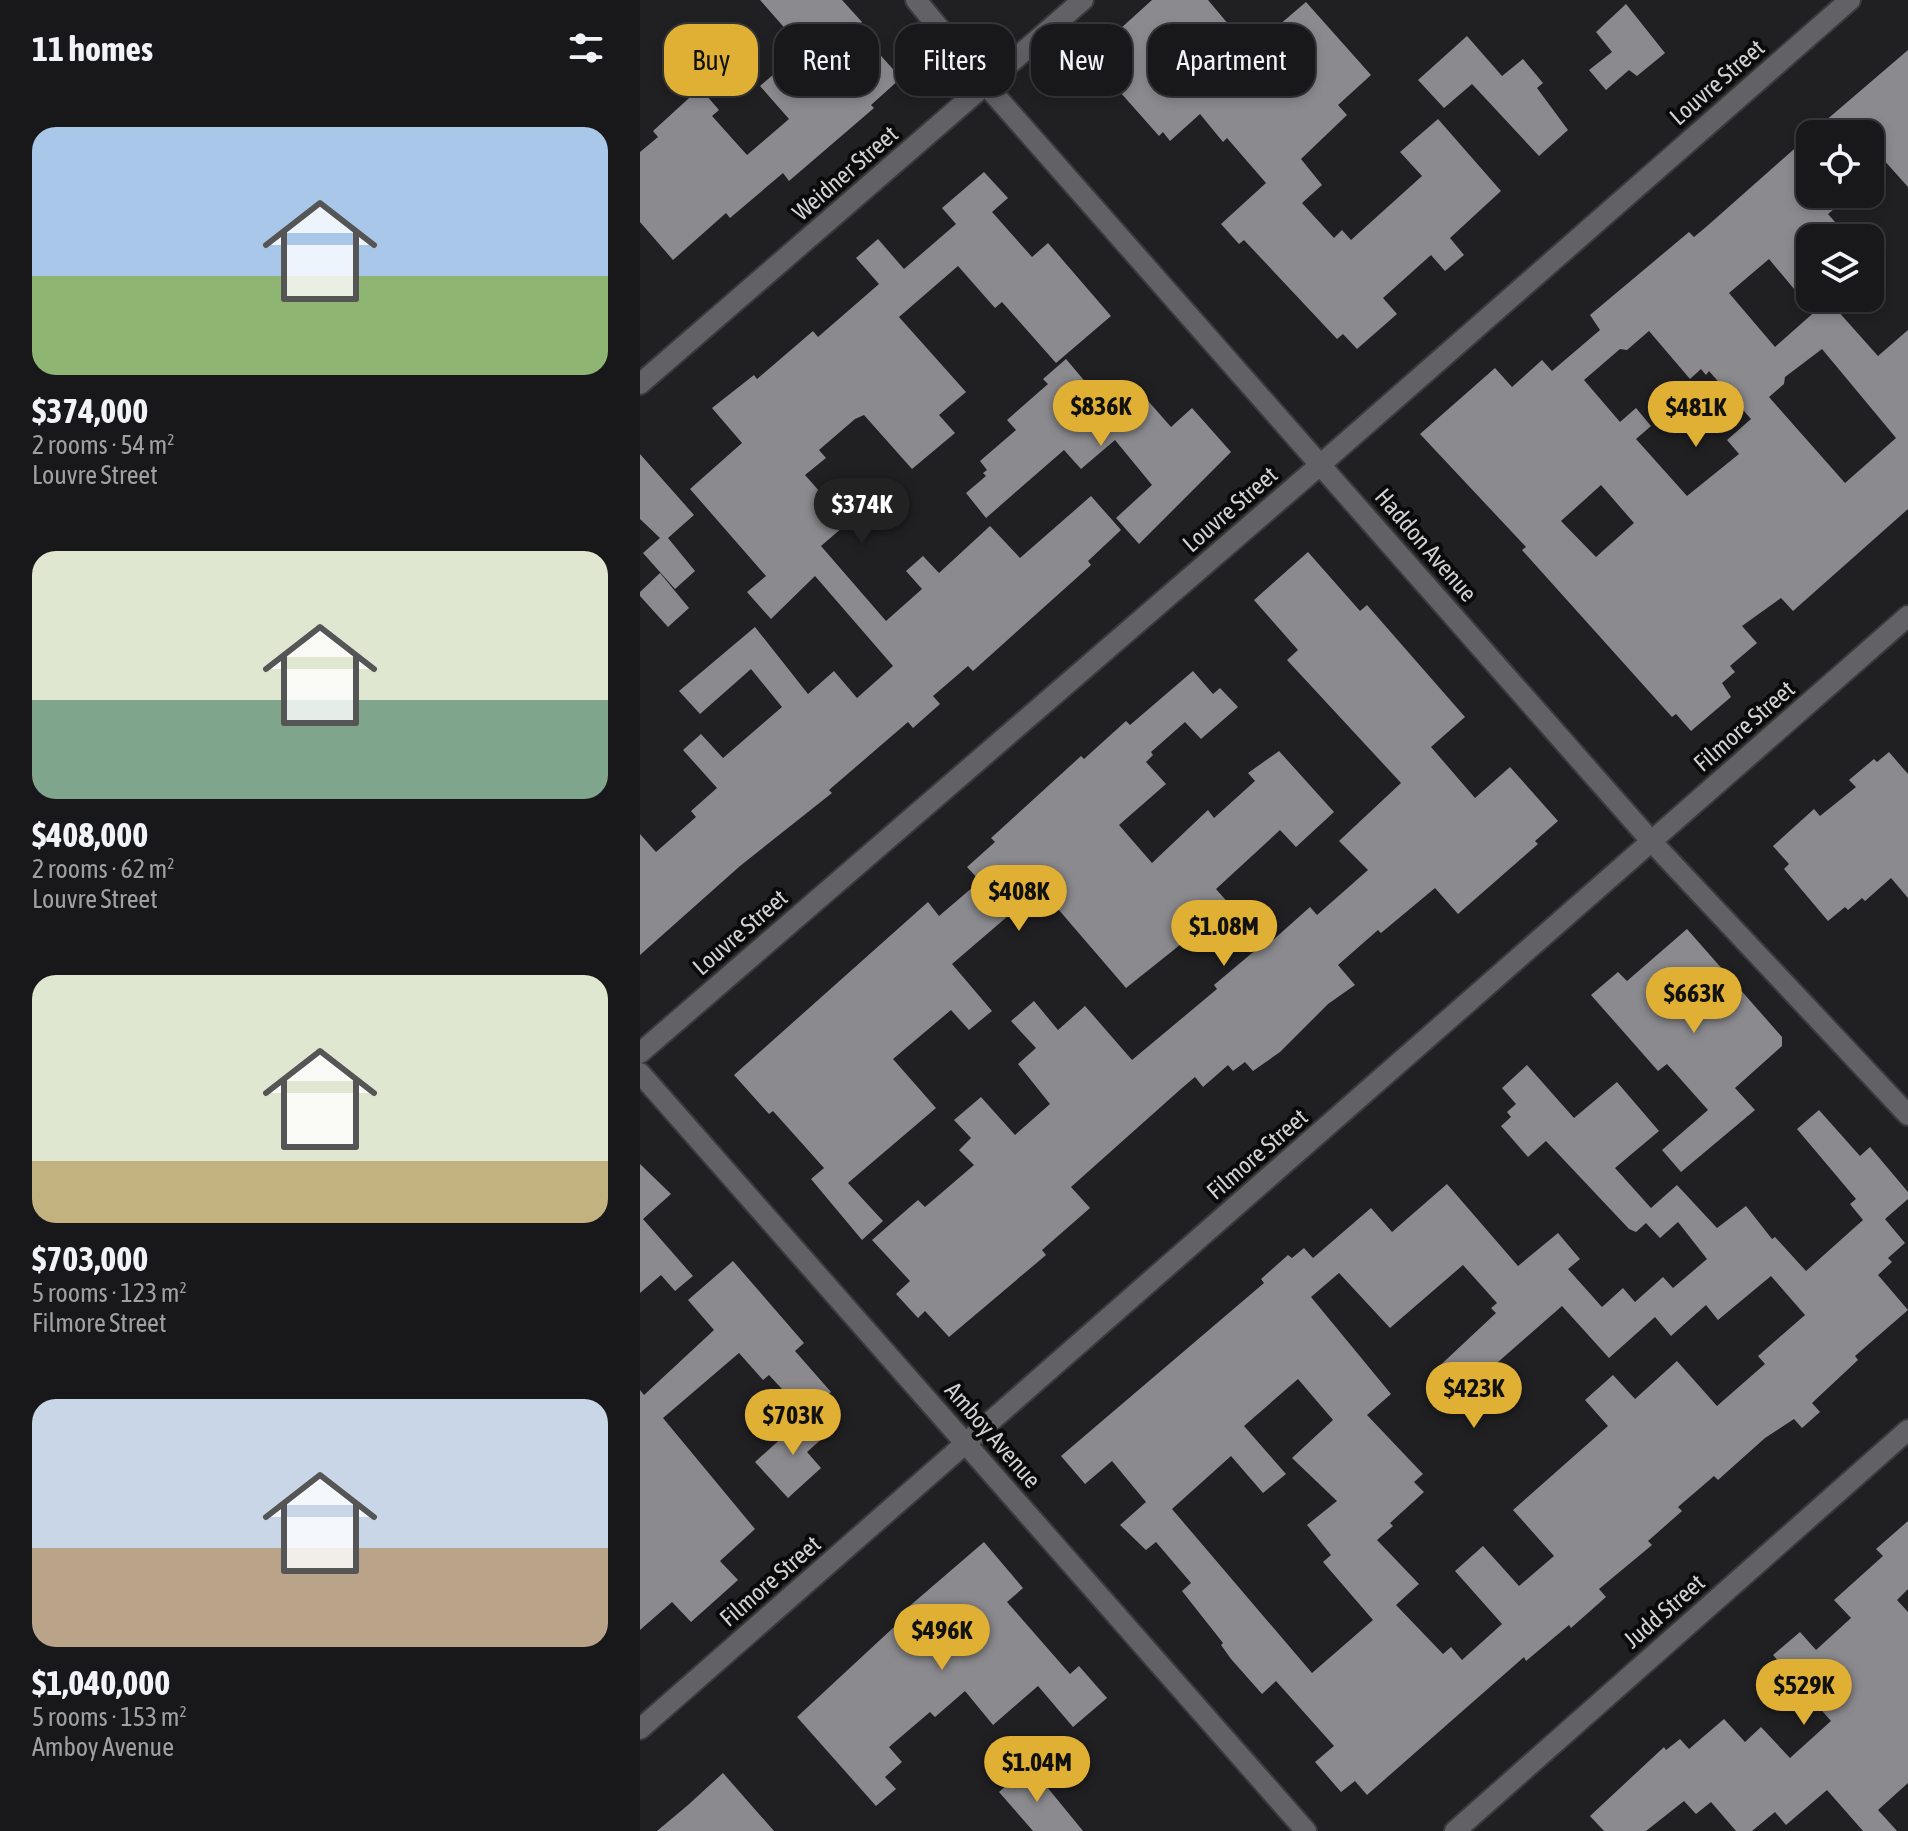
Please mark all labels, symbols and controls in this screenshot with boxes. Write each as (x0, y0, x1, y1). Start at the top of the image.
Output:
chip: Buy (664, 24, 758, 96)
chip: Rent (774, 24, 879, 96)
chip: Filters (895, 24, 1015, 96)
chip: New (1031, 24, 1132, 96)
chip: Apartment (1148, 24, 1315, 96)
icon: filters (564, 26, 608, 70)
text: 11 homes (32, 29, 153, 68)
street label: Louvre Street (1664, 34, 1770, 130)
street label: Weidner Street (787, 120, 903, 226)
map controls (1796, 120, 1884, 312)
button: locate (1796, 120, 1884, 208)
icon: home (248, 179, 392, 323)
button: layers (1796, 224, 1884, 312)
pin: $836K (1045, 380, 1157, 448)
pin: $481K (1640, 381, 1752, 449)
text: $374,000 (32, 391, 148, 430)
text: $836K (1071, 391, 1131, 421)
text: $481K (1666, 392, 1726, 422)
text: 2 rooms · 54 m² (32, 430, 174, 460)
text: Louvre Street (32, 460, 158, 490)
street label: Louvre Street (1177, 461, 1283, 557)
pin: $374K (806, 478, 918, 546)
street label: Haddon Avenue (1370, 483, 1482, 607)
text: $374K (832, 489, 892, 519)
icon: home (248, 603, 392, 747)
street label: Filmore Street (1688, 675, 1800, 777)
text: $408,000 (32, 815, 148, 854)
text: 2 rooms · 62 m² (32, 854, 174, 884)
pin: $408K (963, 865, 1075, 933)
text: $408K (989, 876, 1049, 906)
text: Louvre Street (32, 884, 158, 914)
street label: Louvre Street (687, 884, 793, 980)
pin: $1.08M (1159, 900, 1289, 968)
text: $1.08M (1189, 911, 1259, 941)
pin: $663K (1638, 967, 1750, 1035)
text: $663K (1664, 978, 1724, 1008)
icon: home (248, 1027, 392, 1171)
street label: Filmore Street (1201, 1103, 1313, 1205)
text: $703,000 (32, 1239, 148, 1278)
text: 5 rooms · 123 m² (32, 1278, 187, 1308)
text: Filmore Street (32, 1308, 166, 1338)
pin: $423K (1418, 1362, 1530, 1430)
text: $423K (1444, 1373, 1504, 1403)
street label: Amboy Avenue (940, 1377, 1046, 1493)
pin: $703K (737, 1389, 849, 1457)
text: $703K (763, 1400, 823, 1430)
icon: home (248, 1451, 392, 1595)
street label: Filmore Street (714, 1530, 826, 1632)
street label: Judd Street (1618, 1569, 1710, 1653)
pin: $496K (886, 1604, 998, 1672)
text: $496K (912, 1615, 972, 1645)
pin: $529K (1748, 1659, 1860, 1727)
text: $1,040,000 (32, 1663, 170, 1702)
text: $529K (1774, 1670, 1834, 1700)
text: 5 rooms · 153 m² (32, 1702, 187, 1732)
text: Amboy Avenue (32, 1732, 174, 1762)
pin: $1.04M (972, 1736, 1102, 1804)
text: $1.04M (1002, 1747, 1072, 1777)

